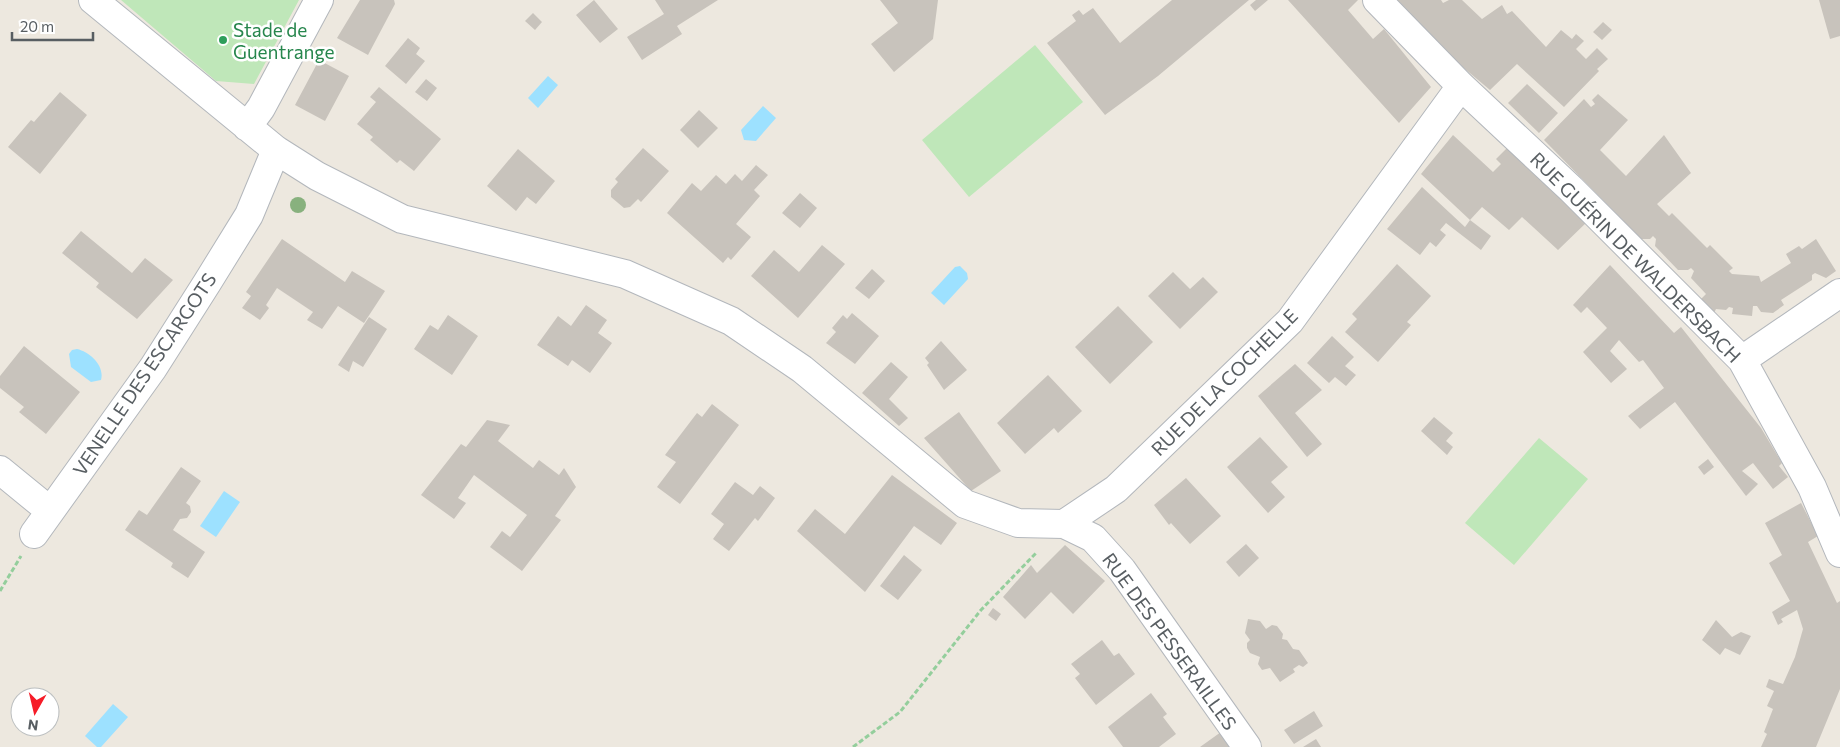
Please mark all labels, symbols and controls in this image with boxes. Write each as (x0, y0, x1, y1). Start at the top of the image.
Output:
scale bar (12, 10, 94, 42)
text: 20 m (20, 17, 54, 35)
place label: Stade de Guentrange (233, 18, 335, 63)
marker: Stade de Guentrange (217, 34, 229, 46)
street label: RUE GUÉRIN DE WALDERSBACH (1526, 147, 1746, 367)
street label: VENELLE DES ESCARGOTS (67, 268, 221, 480)
street label: RUE DE LA COCHELLE (1146, 304, 1302, 460)
street label: RUE DES PESSERAILLES (1098, 548, 1242, 734)
north arrow (10, 687, 60, 737)
text: N (27, 716, 40, 735)

